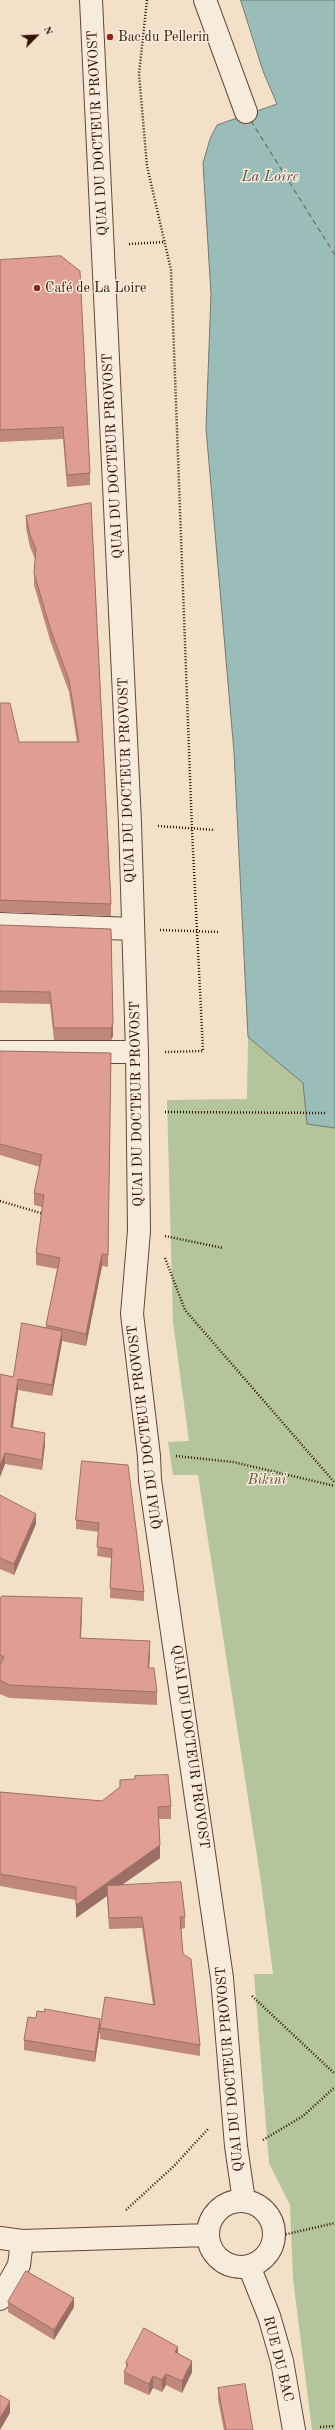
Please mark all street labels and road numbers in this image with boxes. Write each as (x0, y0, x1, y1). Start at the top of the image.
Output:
street label: QUAI DU DOCTEUR PROVOST (84, 30, 112, 236)
street label: QUAI DU DOCTEUR PROVOST (99, 353, 127, 559)
street label: QUAI DU DOCTEUR PROVOST (115, 677, 139, 883)
street label: QUAI DU DOCTEUR PROVOST (127, 1001, 147, 1207)
street label: QUAI DU DOCTEUR PROVOST (124, 1324, 166, 1530)
street label: QUAI DU DOCTEUR PROVOST (167, 1644, 213, 1850)
street label: QUAI DU DOCTEUR PROVOST (213, 1966, 247, 2172)
street label: RUE DU BAC (259, 2314, 297, 2404)

